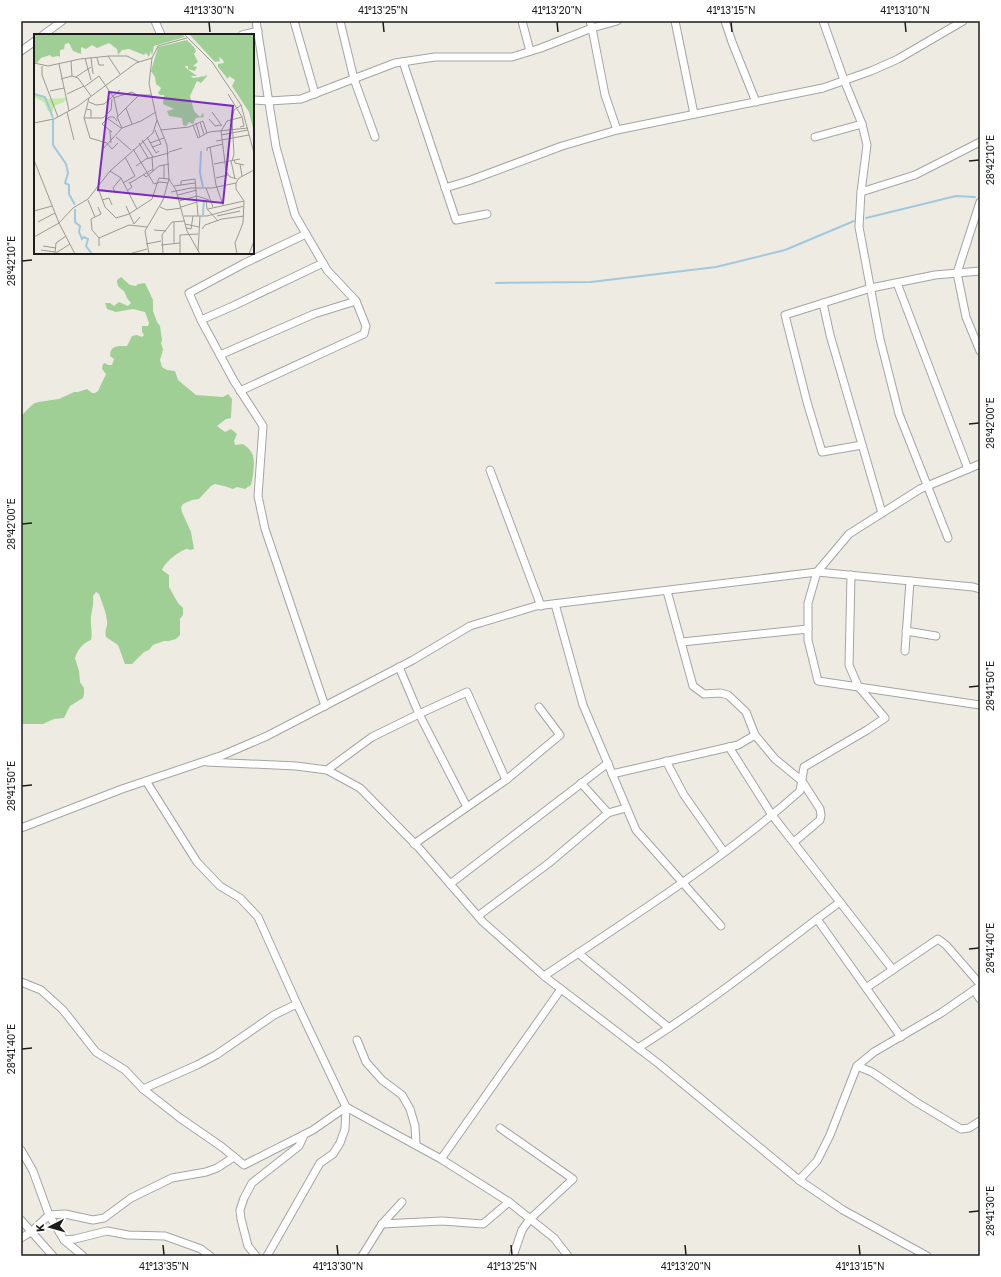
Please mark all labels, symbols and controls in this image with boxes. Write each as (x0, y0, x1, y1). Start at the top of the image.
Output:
text: 41°13'30"N (184, 4, 234, 16)
text: 41°13'25"N (358, 4, 408, 16)
text: 41°13'20"N (532, 4, 582, 16)
text: 41°13'15"N (706, 4, 756, 16)
text: 41°13'10"N (880, 4, 930, 16)
inset map (34, 34, 254, 254)
text: 28°42'10"E (984, 135, 996, 185)
text: 28°42'10"E (5, 236, 17, 286)
text: 28°42'00"E (984, 397, 996, 449)
text: 28°42'00"E (5, 498, 17, 550)
text: 28°41'50"E (984, 661, 996, 711)
text: 28°41'50"E (5, 761, 17, 811)
text: 28°41'40"E (984, 923, 996, 973)
text: 28°41'40"E (5, 1024, 17, 1074)
text: 28°41'30"E (984, 1186, 996, 1236)
north arrow (30, 1207, 70, 1247)
text: K (33, 1223, 46, 1233)
text: 41°13'35"N (139, 1260, 189, 1272)
text: 41°13'30"N (313, 1260, 363, 1272)
text: 41°13'25"N (487, 1260, 537, 1272)
text: 41°13'20"N (661, 1260, 711, 1272)
text: 41°13'15"N (835, 1260, 885, 1272)

